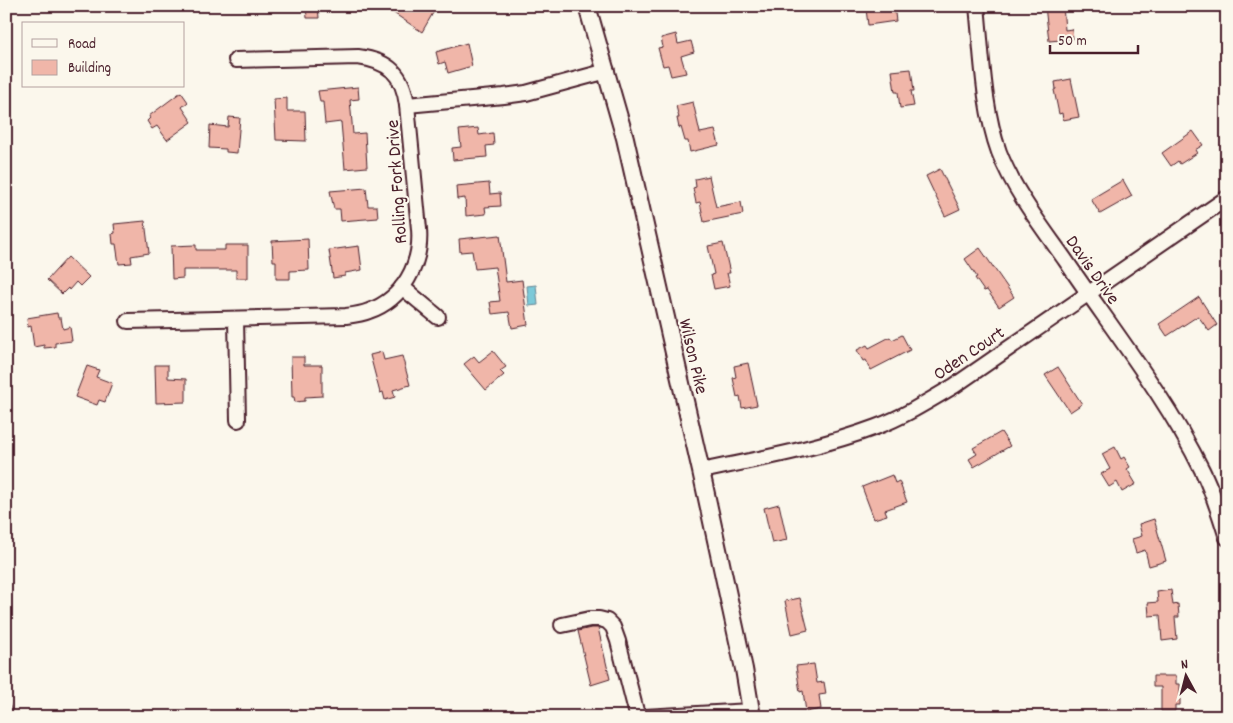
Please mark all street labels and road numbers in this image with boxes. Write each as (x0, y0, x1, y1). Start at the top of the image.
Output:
street label: Rolling Fork Drive (381, 119, 416, 245)
street label: Davis Drive (1057, 231, 1125, 311)
street label: Wilson Pike (670, 316, 713, 397)
street label: Oden Court (929, 321, 1011, 389)

